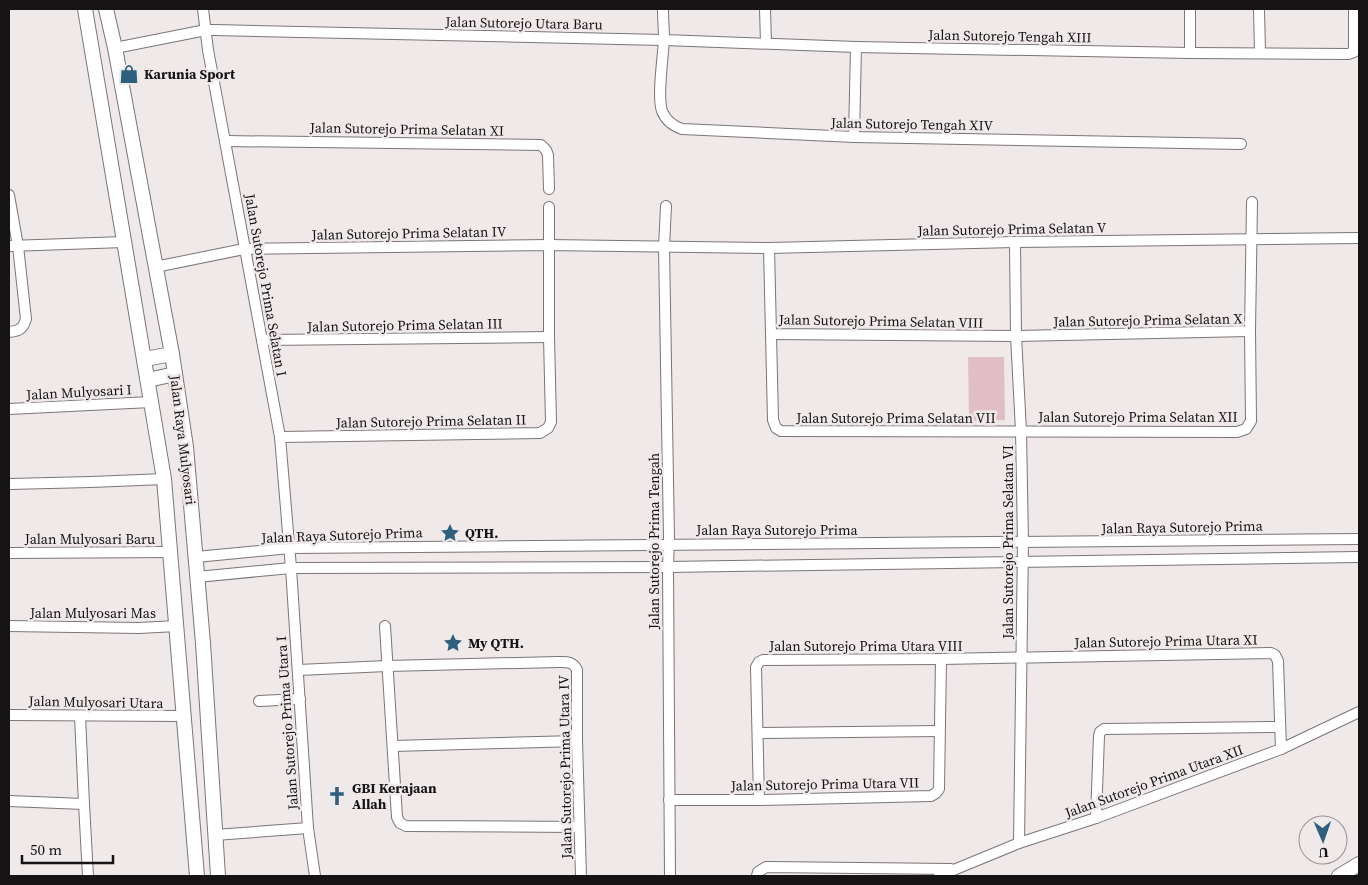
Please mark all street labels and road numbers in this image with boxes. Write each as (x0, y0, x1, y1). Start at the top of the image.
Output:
street label: Jalan Sutorejo Utara Baru (444, 12, 603, 34)
street label: Jalan Sutorejo Tengah XIII (927, 25, 1092, 47)
street label: Jalan Sutorejo Tengah XIV (830, 113, 994, 135)
street label: Jalan Sutorejo Prima Selatan XI (309, 117, 504, 141)
street label: Jalan Sutorejo Prima Selatan I (240, 191, 292, 378)
street label: Jalan Sutorejo Prima Selatan V (916, 217, 1107, 241)
street label: Jalan Sutorejo Prima Selatan IV (311, 221, 507, 245)
street label: Jalan Sutorejo Prima Selatan X (1052, 308, 1243, 332)
street label: Jalan Sutorejo Prima Selatan VIII (778, 309, 983, 333)
street label: Jalan Sutorejo Prima Selatan III (306, 313, 503, 337)
street label: Jalan Raya Mulyosari (165, 373, 201, 506)
street label: Jalan Mulyosari I (25, 379, 132, 405)
street label: Jalan Sutorejo Prima Selatan XII (1037, 407, 1238, 427)
street label: Jalan Sutorejo Prima Selatan VII (795, 408, 996, 428)
street label: Jalan Sutorejo Prima Selatan II (335, 409, 526, 433)
street label: Jalan Sutorejo Prima Selatan VI (998, 445, 1018, 640)
street label: Jalan Sutorejo Prima Tengah (644, 453, 664, 630)
street label: Jalan Raya Sutorejo Prima (1100, 516, 1264, 538)
street label: Jalan Raya Sutorejo Prima (695, 520, 859, 540)
street label: Jalan Raya Sutorejo Prima (260, 522, 424, 548)
street label: Jalan Mulyosari Baru (24, 529, 155, 549)
street label: Jalan Mulyosari Mas (29, 603, 156, 623)
street label: Jalan Sutorejo Prima Utara XI (1073, 629, 1258, 653)
street label: Jalan Sutorejo Prima Utara I (271, 635, 303, 812)
street label: Jalan Sutorejo Prima Utara VIII (768, 636, 963, 656)
street label: Jalan Sutorejo Prima Utara IV (553, 675, 577, 860)
street label: Jalan Mulyosari Utara (27, 691, 164, 713)
street label: Jalan Sutorejo Prima Utara XII (1061, 739, 1246, 823)
street label: Jalan Sutorejo Prima Utara VII (730, 772, 919, 796)

